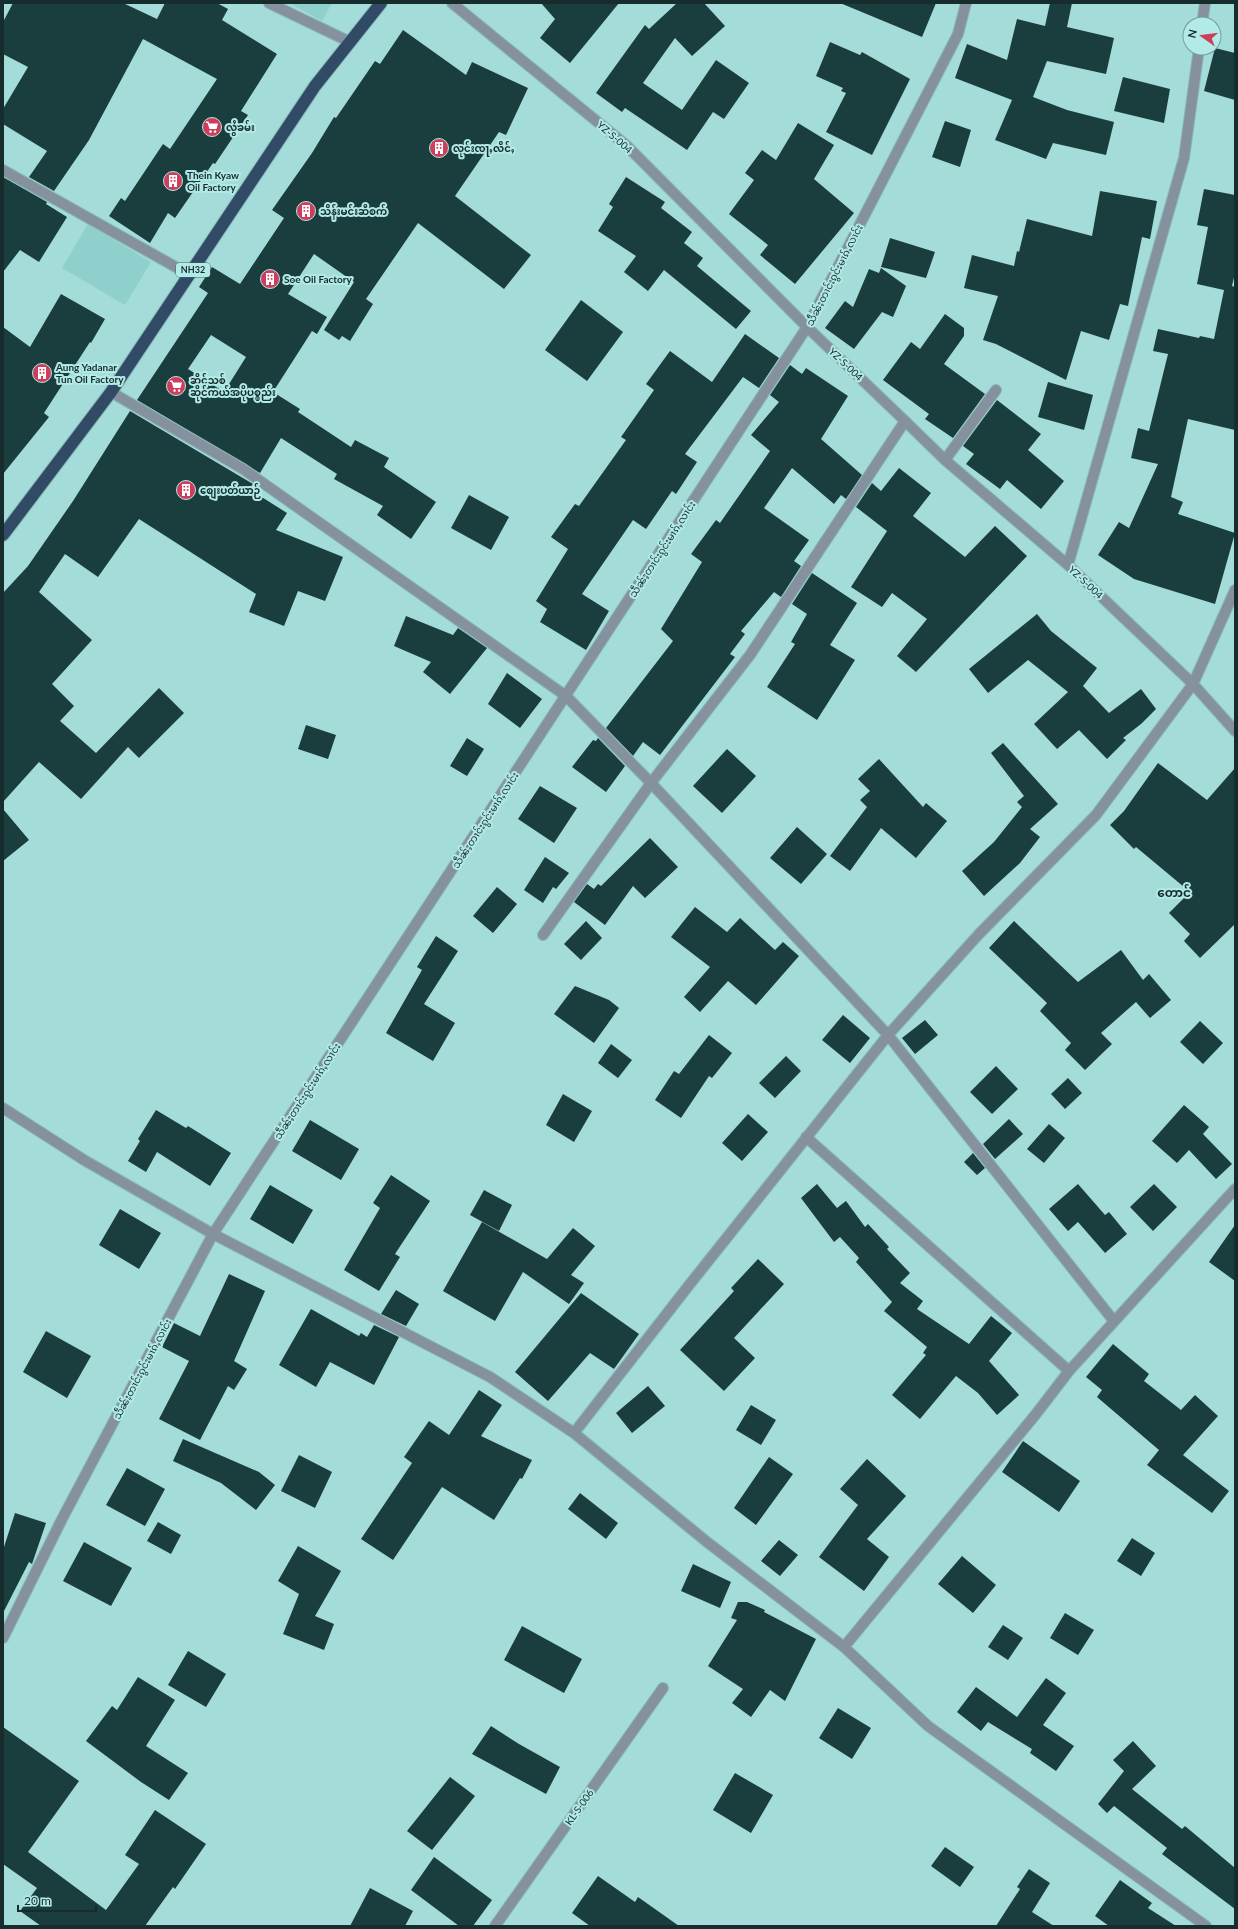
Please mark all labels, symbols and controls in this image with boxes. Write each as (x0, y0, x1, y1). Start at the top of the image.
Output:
north arrow (1182, 16, 1222, 56)
text: N (1184, 28, 1199, 39)
supermarket icon: လွႆၶမ်း (201, 116, 223, 138)
street label: YZ-S-004 (595, 119, 635, 156)
place label: လွႆၶမ်း (226, 120, 255, 137)
building icon: လုင်းၸႃႇလိင်ႇ (428, 137, 450, 159)
place label: လုင်းၸႃႇလိင်ႇ (453, 141, 515, 158)
place label: Thein Kyaw Oil Factory (187, 169, 239, 193)
building icon: Thein Kyaw Oil Factory (162, 170, 184, 192)
building icon: သိန်းမင်းဆီစက် (295, 200, 317, 222)
place label: သိန်းမင်းဆီစက် (320, 204, 387, 220)
street label: သဵၼ်ႈတၢင်းၵွင်းမၢၵ်ႇလၢင်း (802, 222, 867, 329)
road number: NH32 (176, 263, 210, 277)
building icon: Soe Oil Factory (259, 268, 281, 290)
place label: Soe Oil Factory (284, 273, 352, 285)
street label: YZ-S-004 (827, 345, 866, 383)
place label: Aung Yadanar Tun Oil Factory (55, 361, 124, 385)
building icon: Aung Yadanar Tun Oil Factory (31, 362, 53, 384)
place label: ဆိုင်သစ် ဆိုင်ကယ်အပိုပစ္စည်း (190, 373, 276, 402)
supermarket icon: ဆိုင်သစ် ဆိုင်ကယ်အပိုပစ္စည်း (165, 375, 187, 397)
building icon: စျေးပတ်ယာဉ် (175, 479, 197, 501)
place label: စျေးပတ်ယာဉ် (200, 483, 261, 499)
street label: သဵၼ်ႈတၢင်းၵွင်းမၢၵ်ႇလၢင်း (626, 498, 700, 601)
street label: YZ-S-004 (1066, 563, 1106, 601)
street label: သဵၼ်ႈတၢင်းၵွင်းမၢၵ်ႇလၢင်း (449, 769, 523, 872)
district label: တောင် (1157, 883, 1191, 900)
street label: သဵၼ်ႈတၢင်းၵွင်းမၢၵ်ႇလၢင်း (271, 1040, 345, 1143)
street label: သဵၼ်ႈတၢင်းၵွင်းမၢၵ်ႇလၢင်း (110, 1316, 176, 1423)
street label: KL-S-006 (562, 1786, 596, 1827)
scale bar (18, 1887, 96, 1913)
text: 20 m (24, 1893, 51, 1908)

